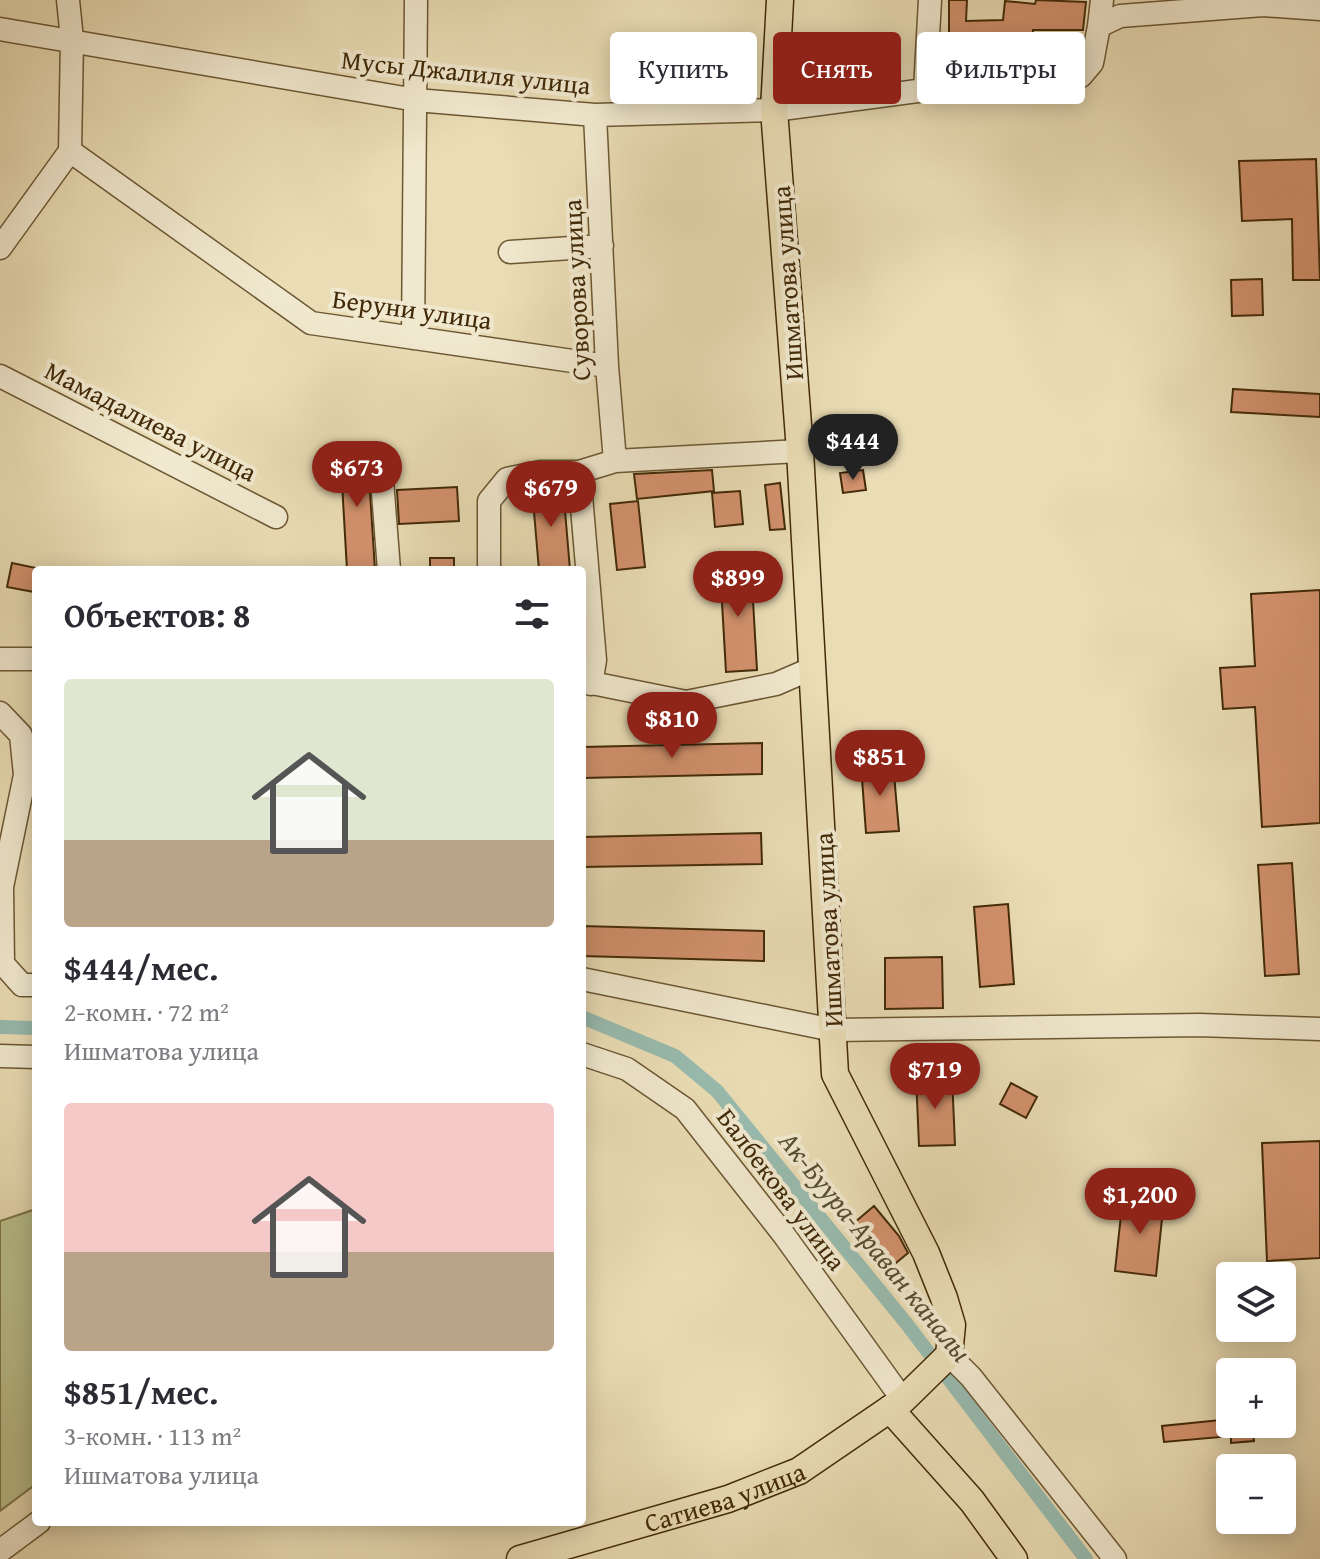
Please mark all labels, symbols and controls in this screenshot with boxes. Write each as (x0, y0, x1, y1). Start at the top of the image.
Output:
chip: Купить (610, 32, 757, 104)
chip: Снять (773, 32, 901, 104)
chip: Фильтры (917, 32, 1085, 104)
street label: Мусы Джалиля улица (339, 40, 593, 105)
street label: Ишматова улица (761, 184, 813, 382)
street label: Суворова улица (552, 198, 600, 382)
street label: Беруни улица (330, 279, 495, 340)
street label: Мамадалиева улица (38, 351, 264, 492)
pin: $444 (806, 414, 900, 482)
text: $444 (826, 420, 880, 459)
pin: $673 (310, 441, 404, 509)
text: $673 (330, 447, 384, 486)
pin: $679 (504, 461, 598, 529)
text: $679 (524, 467, 578, 506)
pin: $899 (691, 551, 785, 619)
text: $899 (711, 557, 765, 596)
text: Объектов: 8 (64, 590, 250, 639)
icon: filters (510, 592, 554, 636)
pin: $810 (625, 692, 719, 760)
text: $810 (645, 698, 699, 737)
pin: $851 (833, 730, 927, 798)
icon: home (237, 731, 381, 875)
text: $851 (853, 736, 907, 775)
street label: Ишматова улица (803, 831, 853, 1028)
text: $444/мес. (64, 943, 218, 992)
text: 2-комн. · 72 m² (64, 992, 229, 1031)
text: Ишматова улица (64, 1031, 259, 1070)
pin: $719 (888, 1043, 982, 1111)
text: $719 (908, 1049, 962, 1088)
street label: Балбекова улица (708, 1099, 857, 1279)
water label: Ак-Буура-Араван каналы (769, 1121, 982, 1370)
icon: home (237, 1155, 381, 1299)
pin: $1,200 (1075, 1168, 1205, 1236)
text: $1,200 (1103, 1174, 1177, 1213)
map controls (1216, 1262, 1296, 1534)
button: layers (1216, 1262, 1296, 1342)
button: + (1216, 1358, 1296, 1438)
text: $851/мес. (64, 1367, 218, 1416)
text: 3-комн. · 113 m² (64, 1416, 241, 1455)
street label: Сатиева улица (640, 1451, 811, 1542)
button: − (1216, 1454, 1296, 1534)
text: Ишматова улица (64, 1455, 259, 1494)

